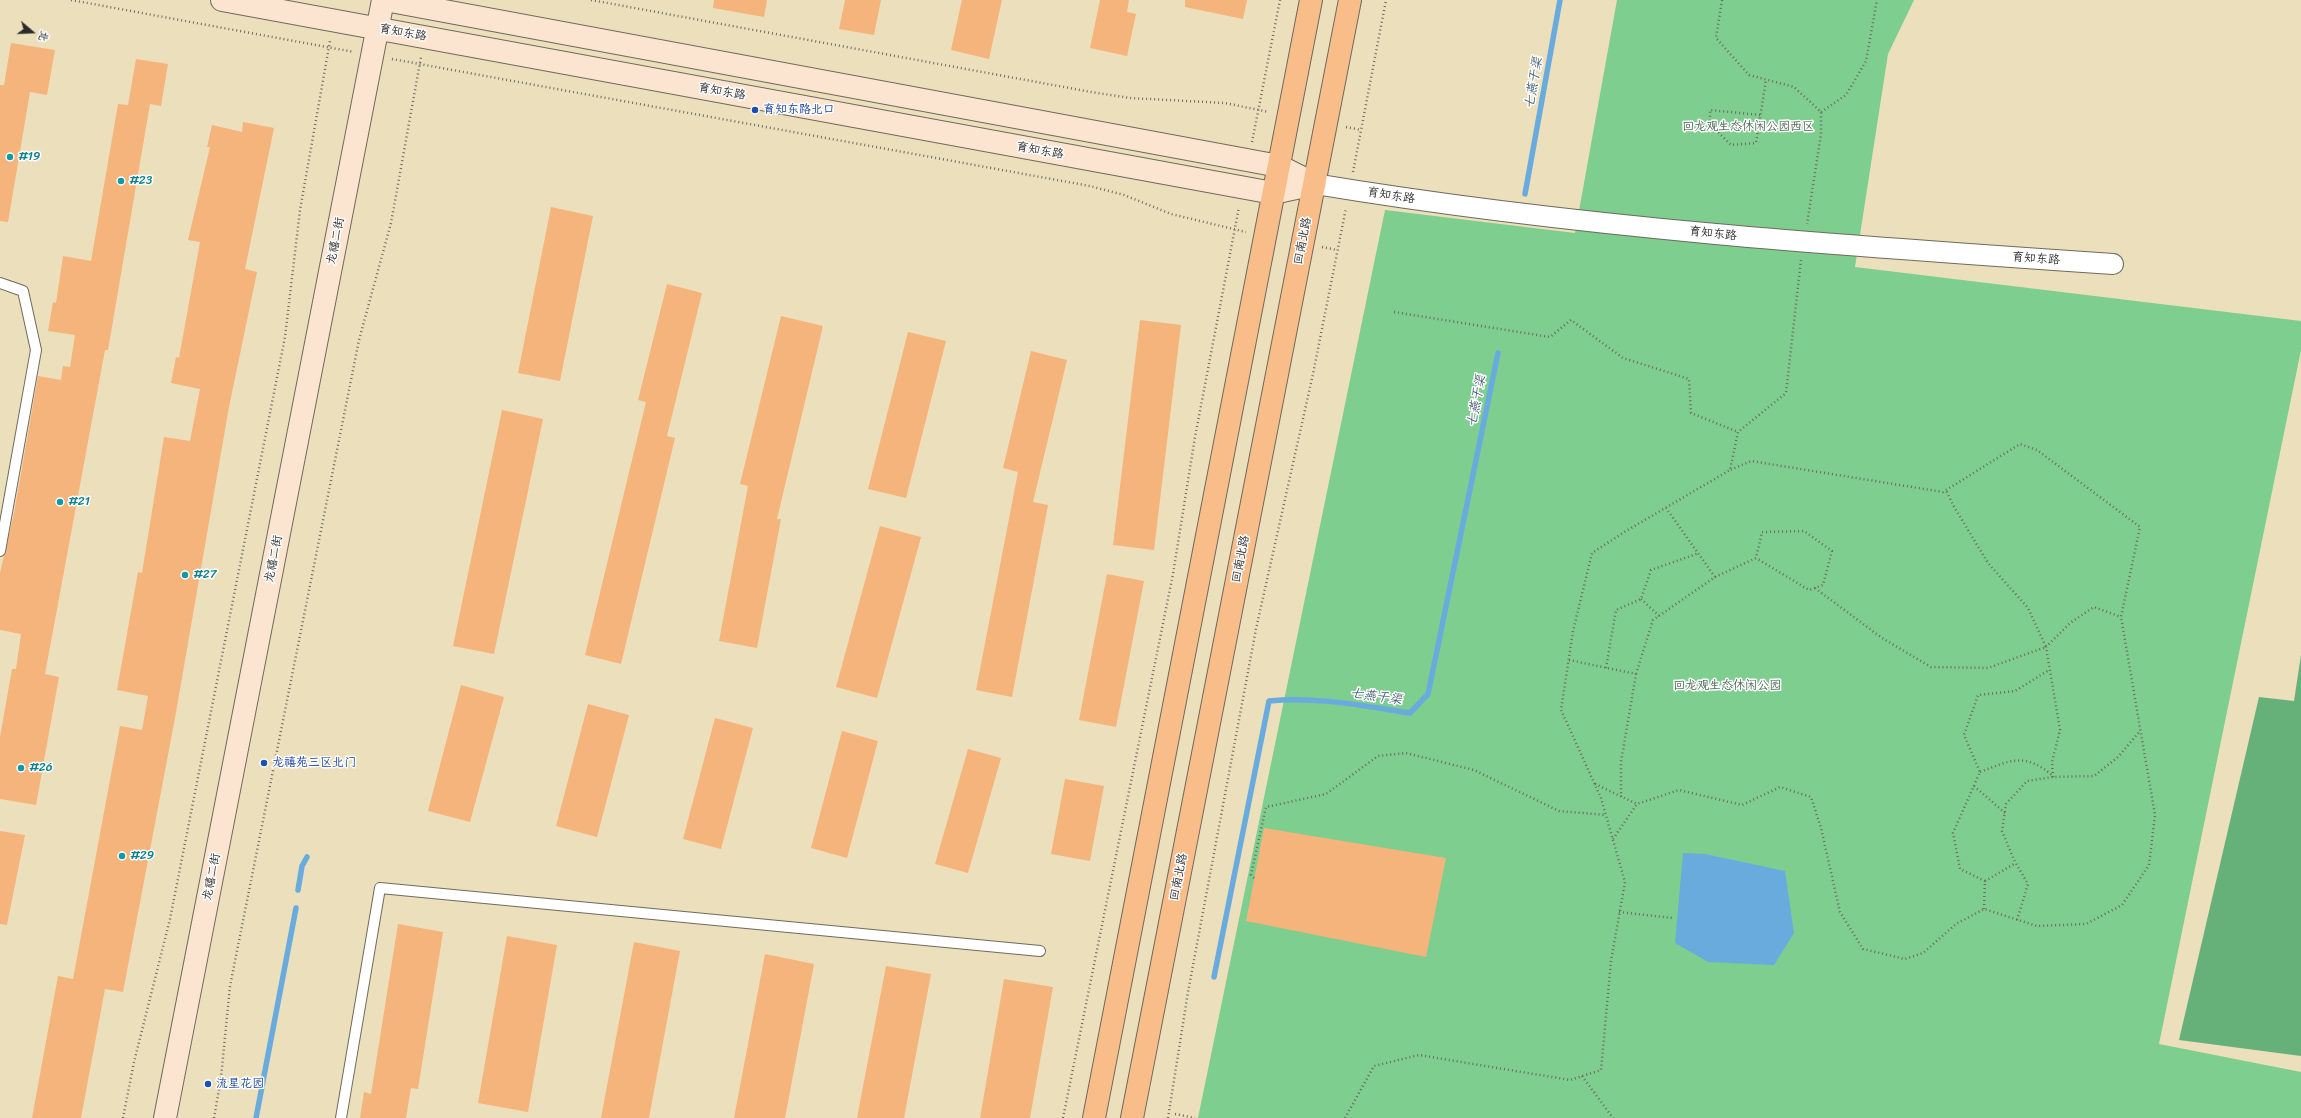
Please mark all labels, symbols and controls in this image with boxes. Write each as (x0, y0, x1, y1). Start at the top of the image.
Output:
north arrow (12, 12, 52, 52)
street label: 育知东路 (378, 22, 428, 44)
text: 北 (33, 28, 55, 44)
water label: 七燕干渠 (1522, 56, 1546, 110)
street label: 育知东路 (697, 81, 747, 103)
place label: 育知东路北口 (763, 103, 835, 117)
marker: 育知东路北口 (750, 105, 760, 115)
park label: 回龙观生态休闲公园西区 (1682, 120, 1814, 134)
street label: 育知东路 (1015, 140, 1065, 162)
place label: #19 (18, 150, 40, 164)
marker: #19 (5, 152, 15, 162)
place label: #23 (129, 174, 152, 188)
marker: #23 (116, 176, 126, 186)
street label: 育知东路 (1366, 185, 1416, 207)
street label: 龙禧二街 (324, 216, 348, 266)
street label: 回南北路 (1291, 216, 1315, 266)
street label: 育知东路 (1688, 224, 1738, 244)
street label: 育知东路 (2012, 250, 2060, 268)
water label: 七燕干渠 (1464, 374, 1490, 428)
place label: #21 (68, 495, 90, 509)
marker: #21 (55, 497, 65, 507)
street label: 龙禧二街 (262, 534, 286, 584)
street label: 回南北路 (1229, 534, 1253, 584)
place label: #27 (193, 568, 217, 582)
marker: #27 (180, 570, 190, 580)
park label: 回龙观生态休闲公园 (1673, 679, 1781, 693)
water label: 七燕干渠 (1349, 686, 1403, 708)
place label: 龙禧苑三区北门 (272, 756, 356, 770)
marker: 龙禧苑三区北门 (259, 758, 269, 768)
place label: #26 (29, 761, 53, 775)
marker: #26 (16, 763, 26, 773)
place label: #29 (130, 849, 154, 863)
marker: #29 (117, 851, 127, 861)
street label: 龙禧二街 (200, 852, 224, 902)
street label: 回南北路 (1167, 852, 1191, 902)
place label: 流星花园 (216, 1077, 264, 1091)
marker: 流星花园 (203, 1079, 213, 1089)

